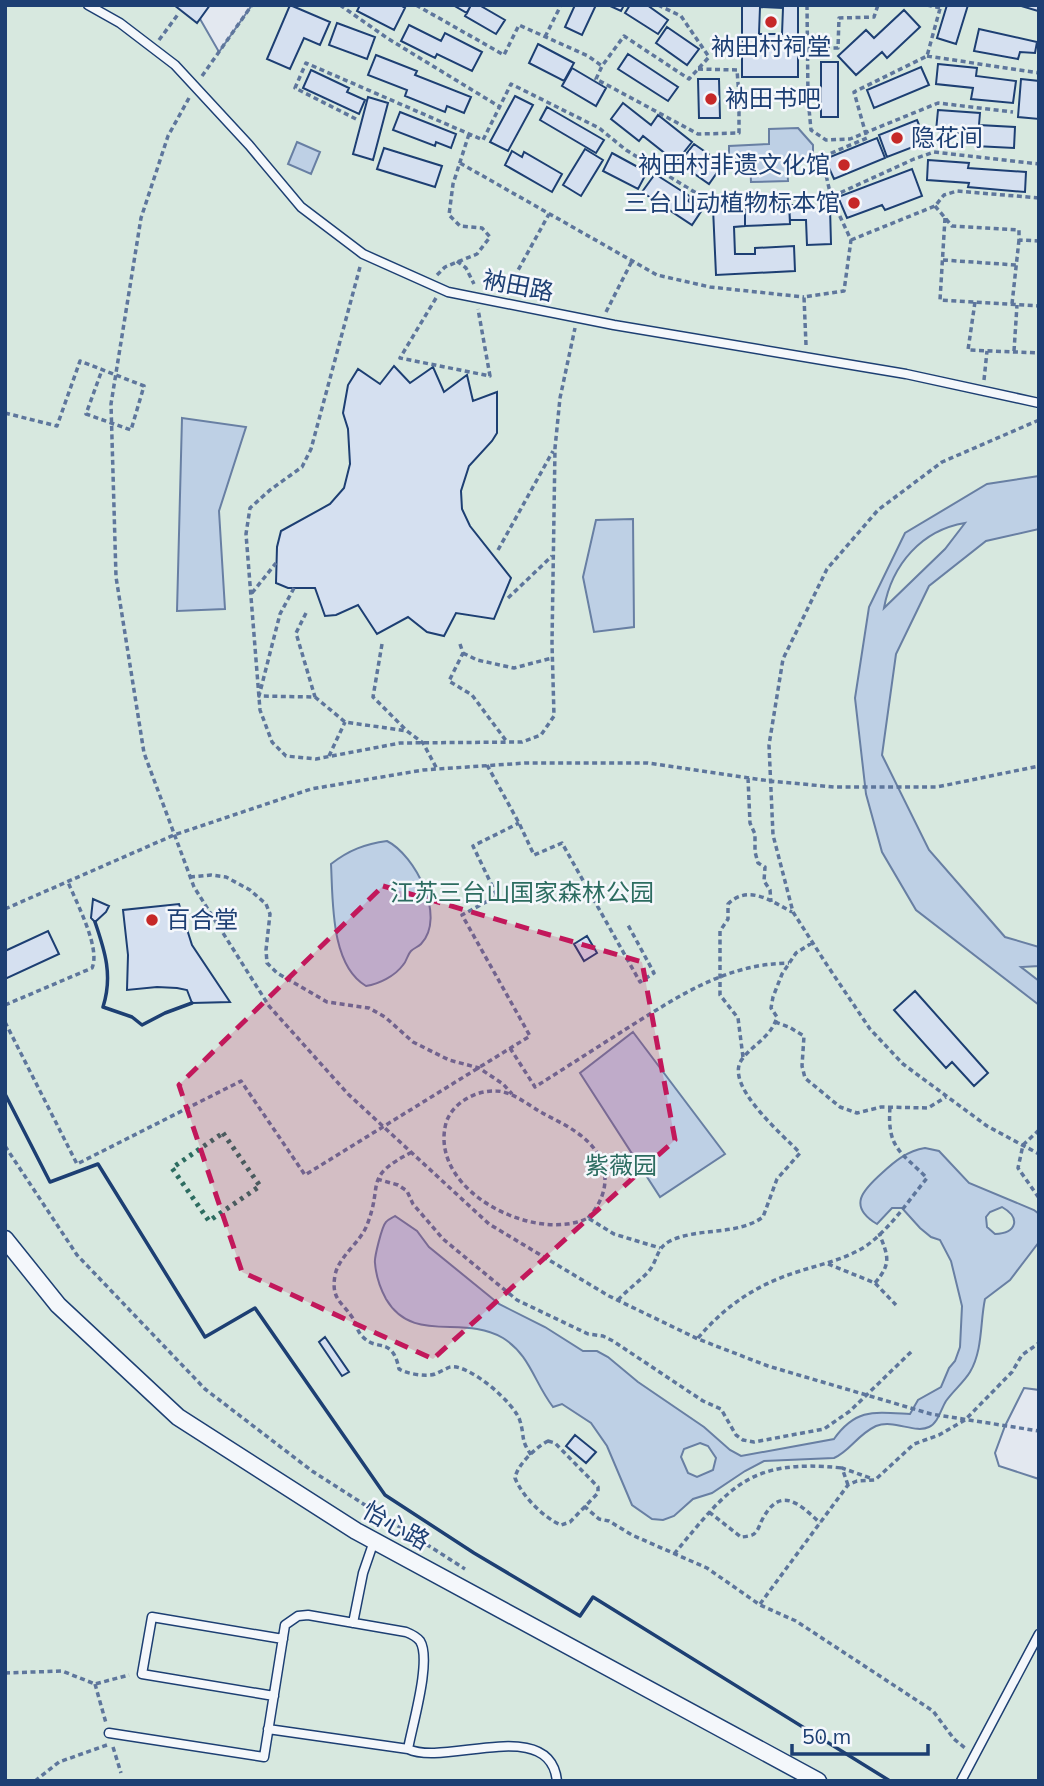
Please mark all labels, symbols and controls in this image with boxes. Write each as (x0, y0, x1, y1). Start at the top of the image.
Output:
marker: 衲田村祠堂 (763, 14, 779, 30)
place label: 衲田村祠堂 (711, 31, 831, 61)
place label: 衲田书吧 (725, 83, 821, 113)
marker: 衲田书吧 (703, 91, 719, 107)
place label: 隐花间 (911, 122, 983, 152)
marker: 隐花间 (889, 130, 905, 146)
place label: 衲田村非遗文化馆 (638, 149, 830, 179)
marker: 衲田村非遗文化馆 (836, 157, 852, 173)
place label: 三台山动植物标本馆 (624, 187, 840, 217)
marker: 三台山动植物标本馆 (846, 195, 862, 211)
street label: 衲田路 (480, 263, 556, 307)
park label: 江苏三台山国家森林公园 (390, 877, 654, 907)
place label: 百合堂 (166, 904, 238, 934)
marker: 百合堂 (144, 912, 160, 928)
park label: 紫薇园 (585, 1150, 657, 1180)
street label: 怡心路 (358, 1495, 435, 1556)
scale bar (792, 1712, 928, 1756)
text: 50 m (802, 1723, 851, 1749)

